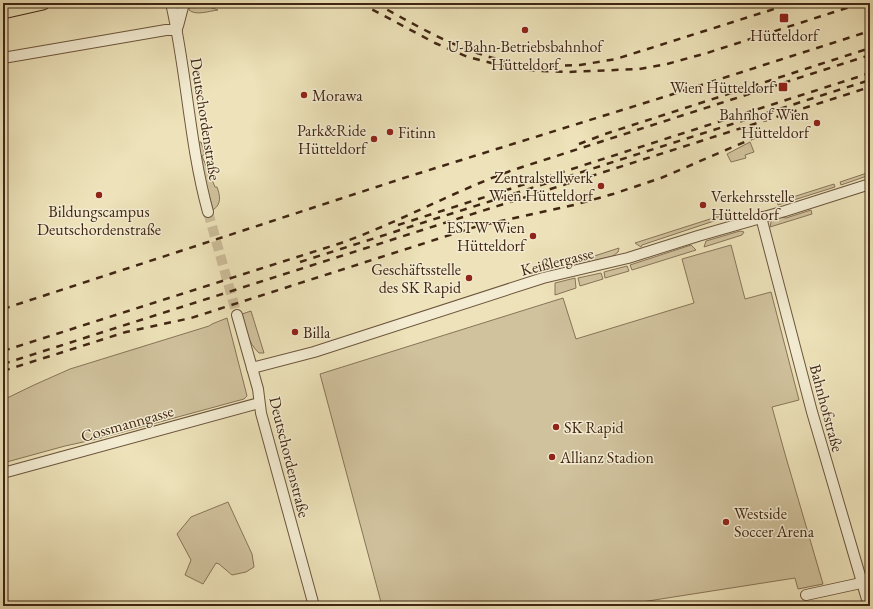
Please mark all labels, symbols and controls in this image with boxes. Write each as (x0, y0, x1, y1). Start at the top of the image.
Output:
marker: Hütteldorf (778, 12, 790, 24)
marker: U-Bahn-Betriebsbahnhof Hütteldorf (520, 25, 530, 35)
place label: Hütteldorf (750, 25, 820, 46)
place label: U-Bahn-Betriebsbahnhof Hütteldorf (448, 36, 604, 75)
street label: Deutschordenstraße (185, 56, 226, 182)
place label: Wien Hütteldorf (670, 77, 776, 98)
marker: Wien Hütteldorf (777, 81, 789, 93)
place label: Morawa (312, 85, 363, 106)
marker: Morawa (299, 90, 309, 100)
place label: Bahnhof Wien Hütteldorf (719, 104, 811, 143)
marker: Bahnhof Wien Hütteldorf (812, 118, 822, 128)
place label: Park&Ride Hütteldorf (297, 120, 368, 159)
place label: Fitinn (398, 122, 437, 143)
marker: Fitinn (385, 127, 395, 137)
marker: Park&Ride Hütteldorf (369, 134, 379, 144)
place label: Zentralstellwerk Wien Hütteldorf (489, 167, 595, 206)
marker: Zentralstellwerk Wien Hütteldorf (596, 181, 606, 191)
place label: Verkehrsstelle Hütteldorf (711, 186, 795, 225)
marker: Bildungscampus Deutschordenstraße (94, 190, 104, 200)
marker: Verkehrsstelle Hütteldorf (698, 200, 708, 210)
place label: Bildungscampus Deutschordenstraße (37, 201, 161, 240)
place label: ESTW Wien Hütteldorf (446, 217, 527, 256)
marker: ESTW Wien Hütteldorf (528, 231, 538, 241)
street label: Keißlergasse (518, 242, 596, 281)
place label: Geschäftsstelle des SK Rapid (371, 259, 462, 298)
marker: Geschäftsstelle des SK Rapid (464, 273, 474, 283)
place label: Billa (303, 322, 331, 343)
marker: Billa (290, 327, 300, 337)
street label: Bahnhofstraße (805, 362, 848, 454)
street label: Deutschordenstraße (264, 394, 315, 520)
street label: Cossmanngasse (78, 400, 176, 447)
place label: SK Rapid (564, 417, 625, 438)
marker: SK Rapid (551, 422, 561, 432)
place label: Allianz Stadion (559, 447, 655, 468)
marker: Allianz Stadion (547, 452, 557, 462)
place label: Westside Soccer Arena (734, 503, 815, 542)
marker: Westside Soccer Arena (721, 517, 731, 527)

